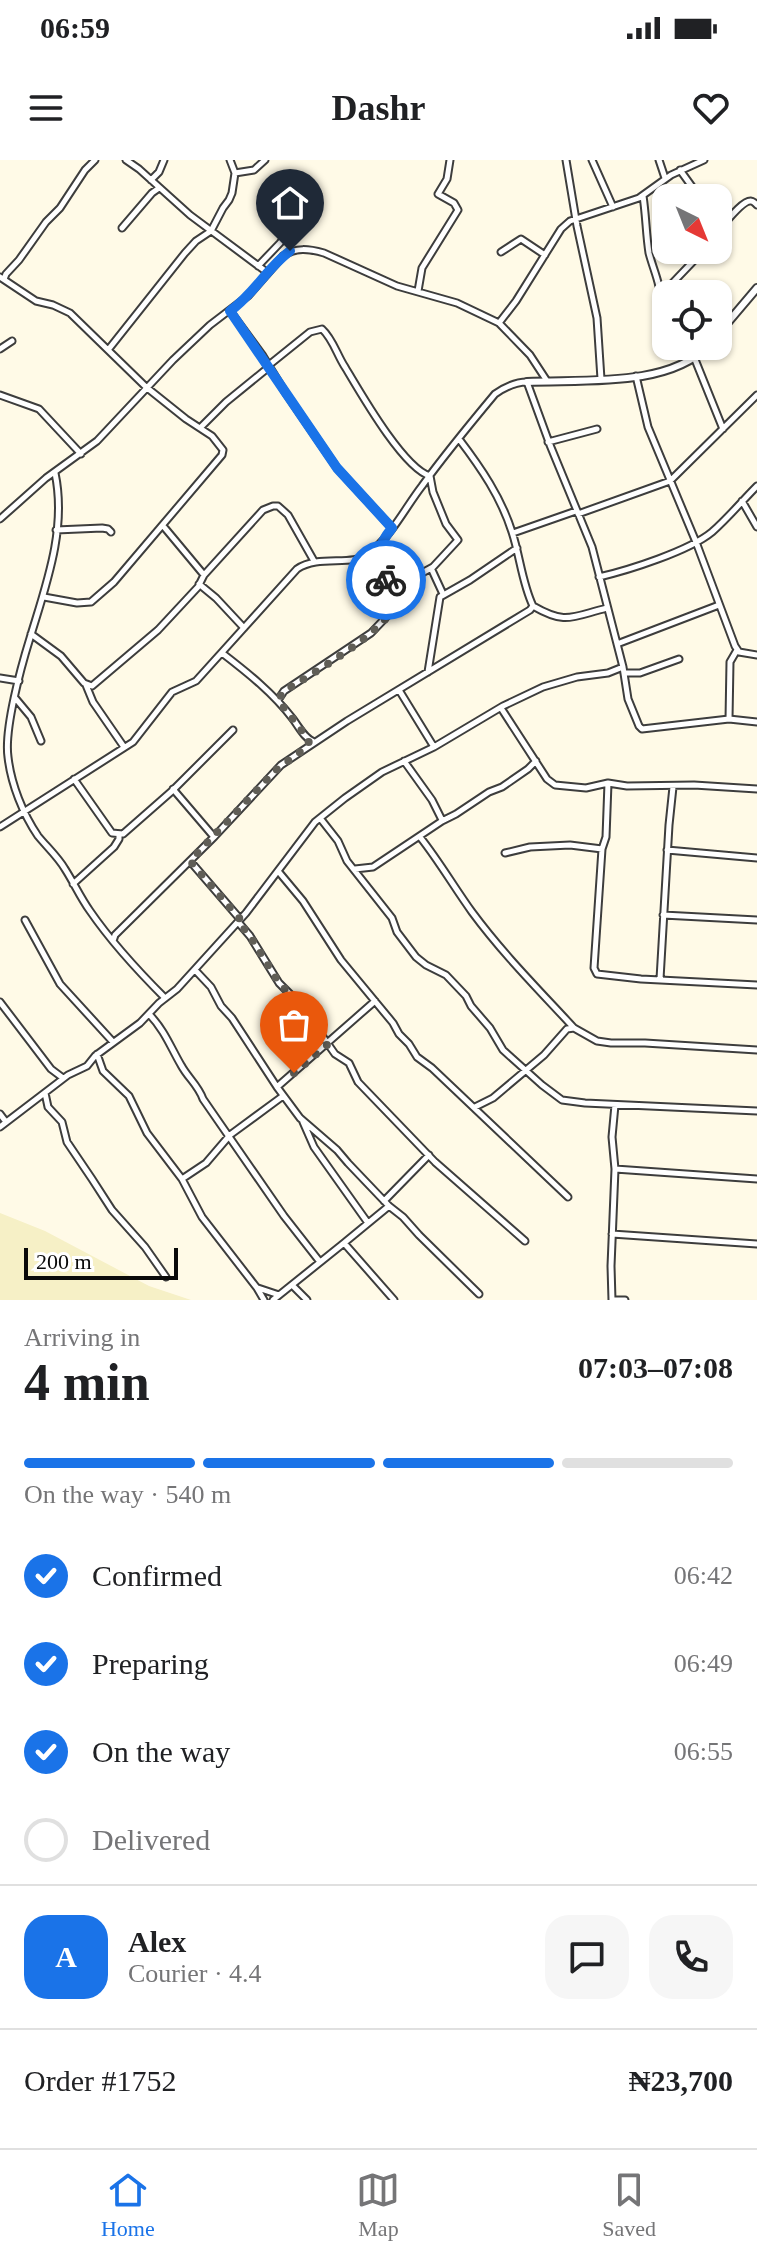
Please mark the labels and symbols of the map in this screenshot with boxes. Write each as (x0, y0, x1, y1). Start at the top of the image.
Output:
pin (256, 169, 324, 251)
north arrow (652, 184, 732, 264)
courier (346, 540, 426, 620)
pin (260, 991, 328, 1073)
scale bar (24, 1244, 178, 1280)

